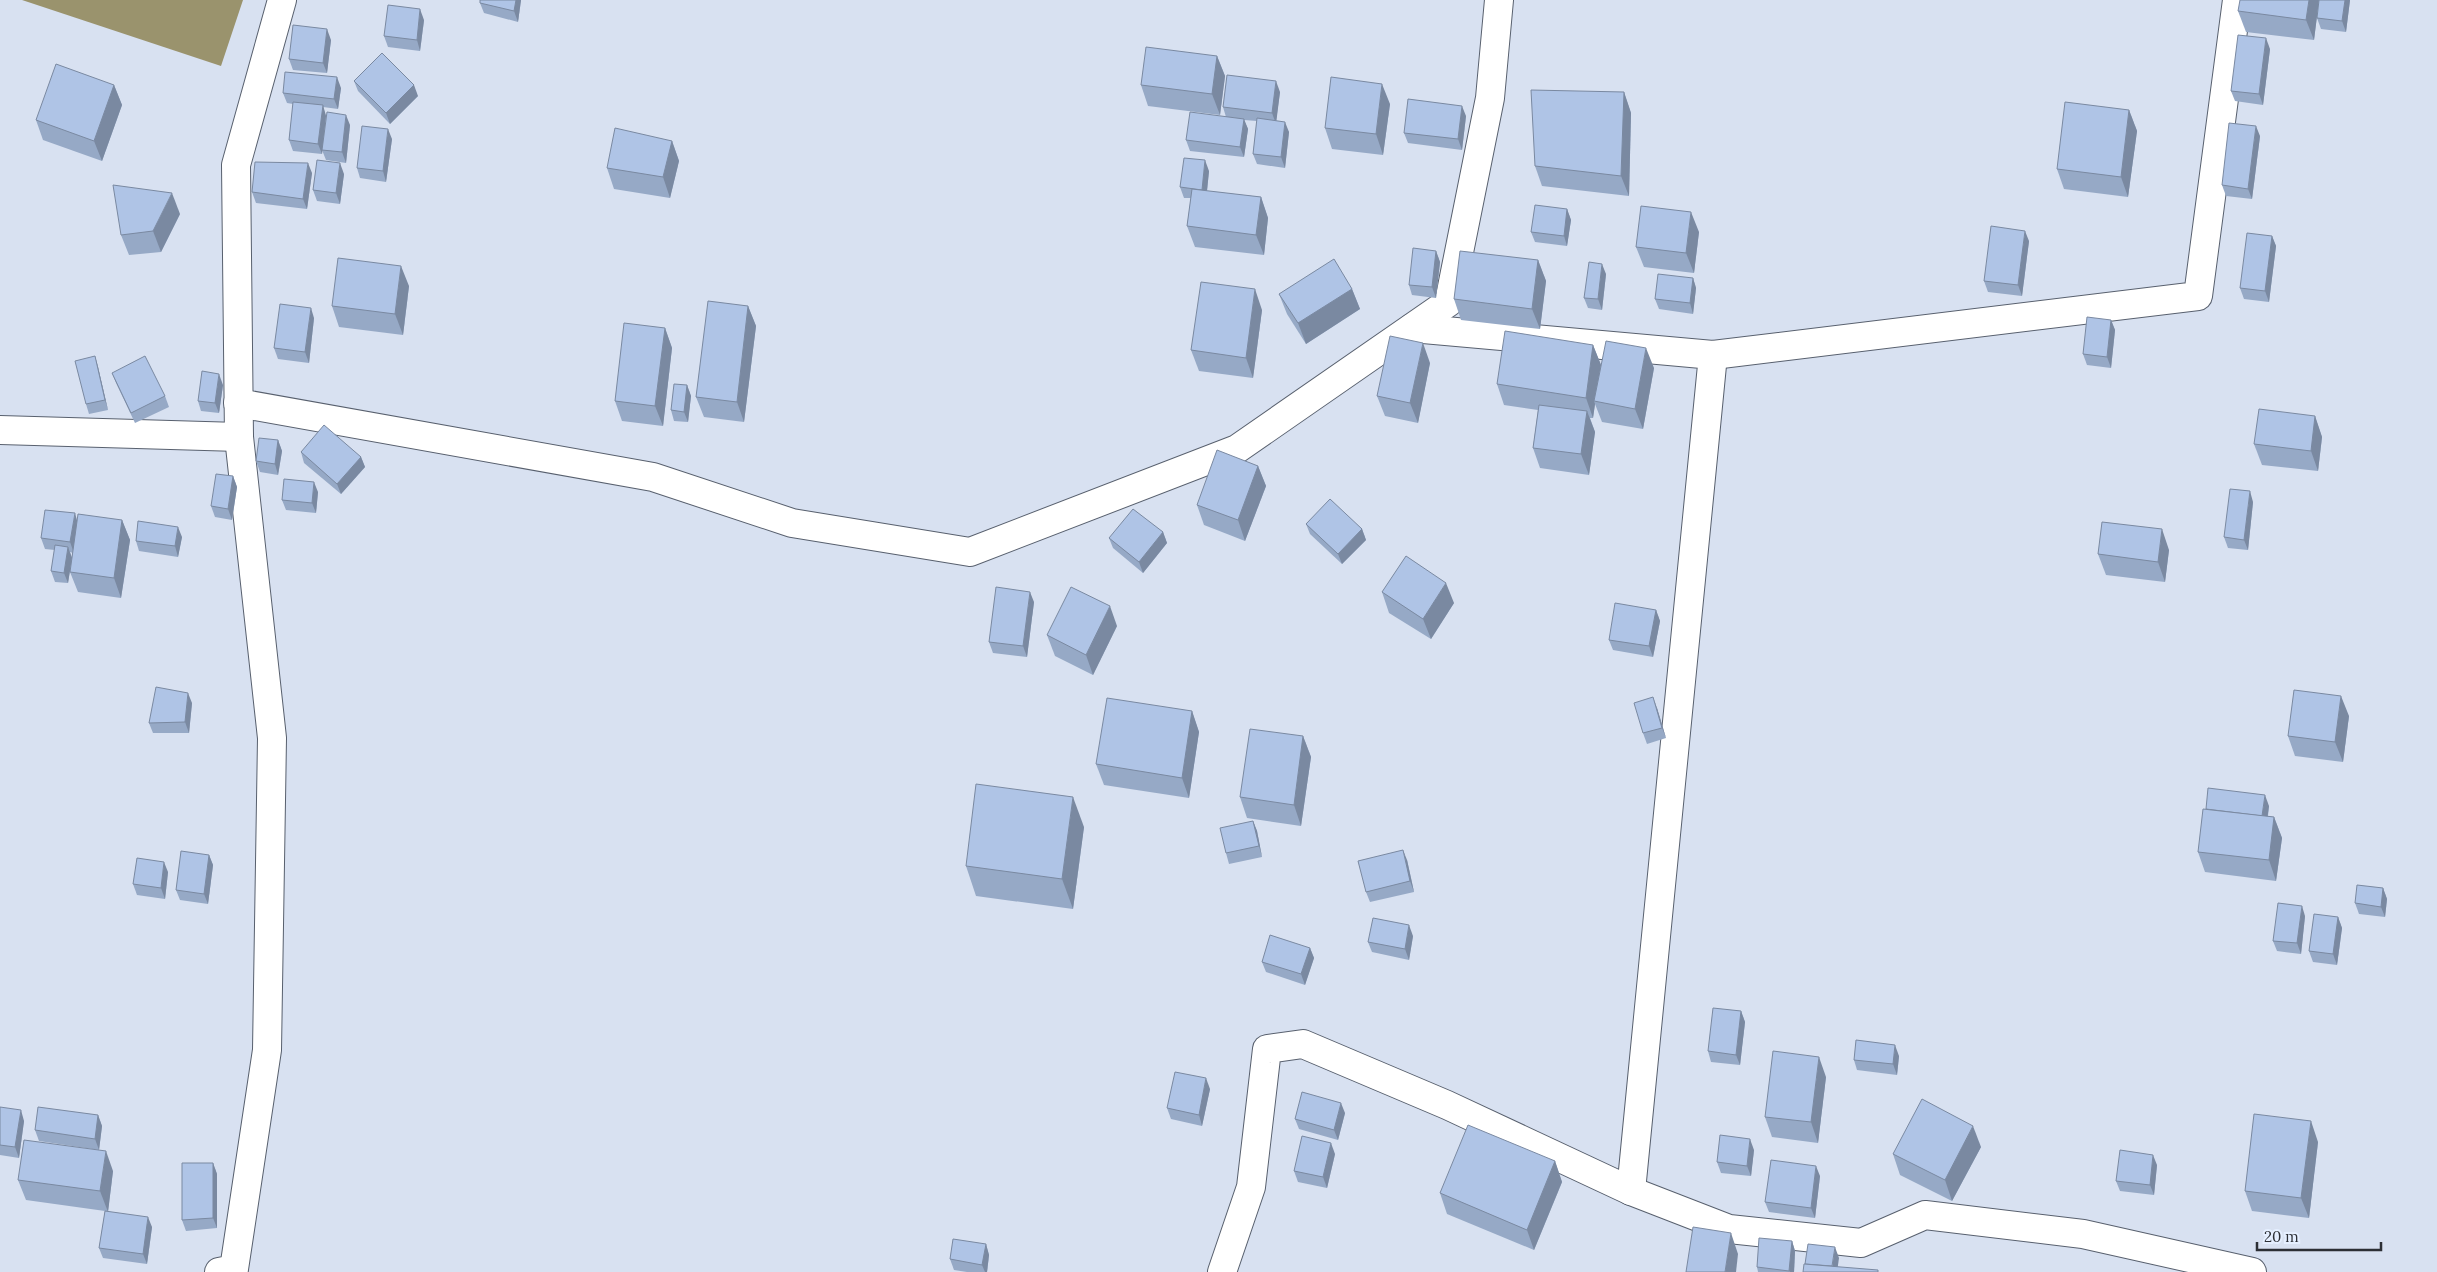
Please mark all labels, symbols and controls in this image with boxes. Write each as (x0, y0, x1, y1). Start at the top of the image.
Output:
scale bar (2257, 1220, 2381, 1252)
text: 20 m (2264, 1227, 2299, 1246)

